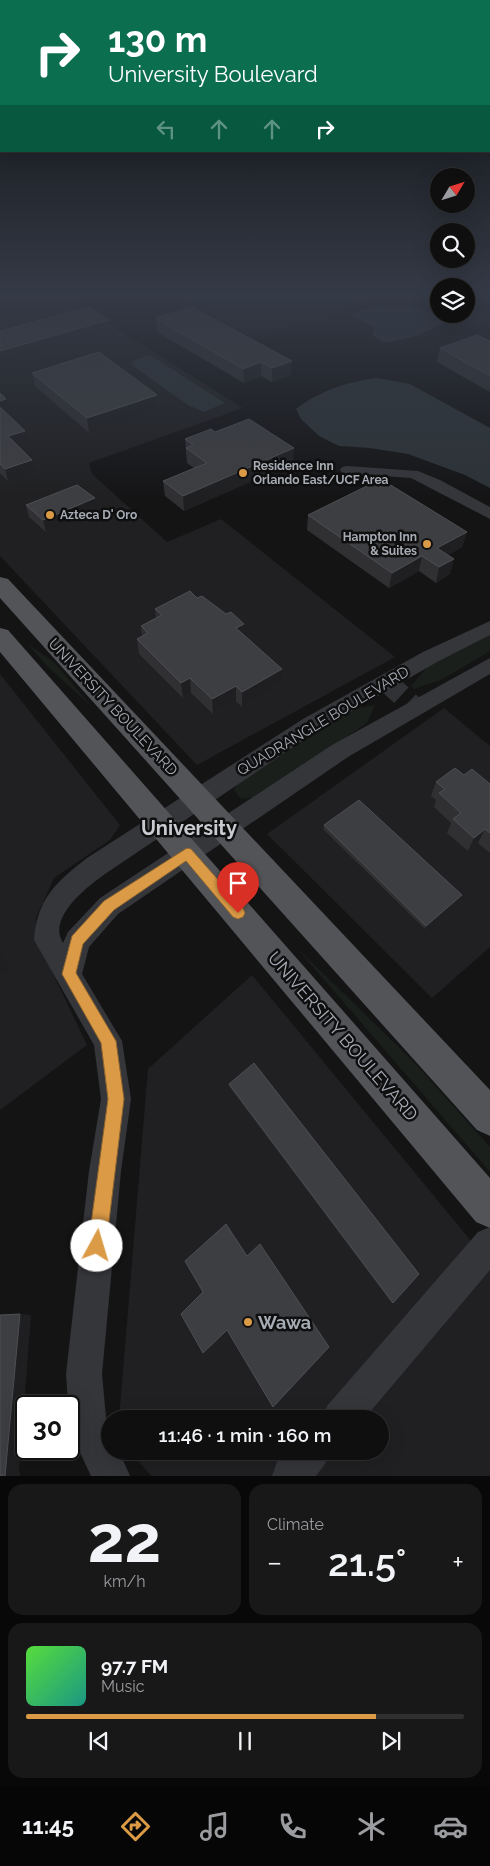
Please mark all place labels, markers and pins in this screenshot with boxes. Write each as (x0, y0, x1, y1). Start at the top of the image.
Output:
place label: Residence Inn Orlando East/UCF Area (253, 459, 389, 487)
marker: Residence Inn Orlando East/UCF Area (237, 467, 249, 479)
place label: Azteca D' Oro (60, 508, 137, 522)
marker: Azteca D' Oro (44, 509, 56, 521)
place label: Hampton Inn & Suites (343, 530, 417, 558)
marker: Hampton Inn & Suites (421, 538, 433, 550)
pin (217, 862, 259, 913)
place label: Wawa (258, 1312, 311, 1333)
marker: Wawa (242, 1316, 254, 1328)

